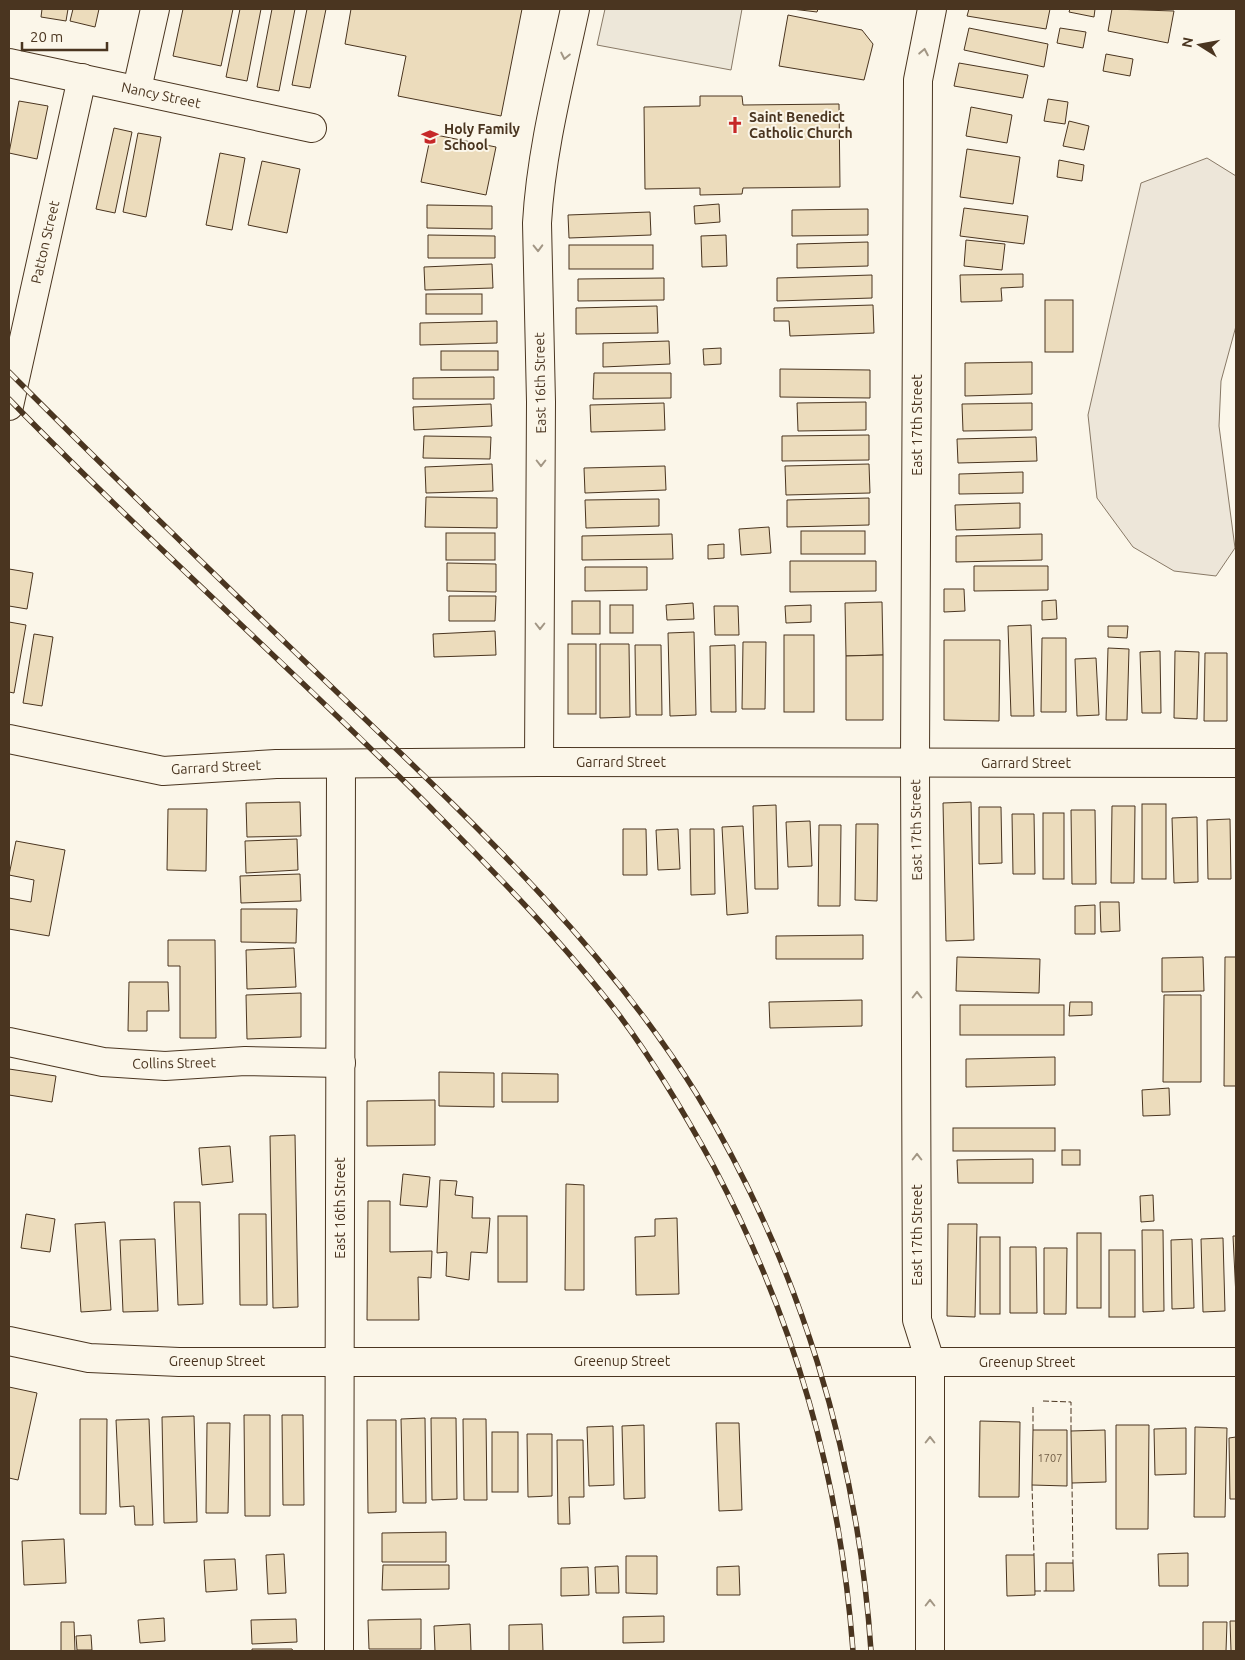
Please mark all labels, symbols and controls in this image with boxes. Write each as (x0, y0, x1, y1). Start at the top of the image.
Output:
scale bar (22, 20, 108, 52)
north arrow (1175, 20, 1225, 70)
text: 20 m (30, 28, 63, 45)
text: N (1178, 36, 1196, 49)
one-way arrow (918, 48, 928, 57)
one-way arrow (560, 52, 571, 61)
street label: Nancy Street (120, 79, 203, 111)
place label: Saint Benedict Catholic Church (749, 109, 853, 141)
church icon: Saint Benedict Catholic Church (725, 115, 745, 135)
place label: Holy Family School (444, 121, 521, 153)
school or university icon: Holy Family School (420, 127, 440, 147)
street label: Patton Street (28, 198, 62, 285)
one-way arrow (533, 244, 543, 252)
street label: East 16th Street (531, 332, 549, 434)
street label: East 17th Street (909, 374, 925, 476)
one-way arrow (536, 460, 546, 467)
one-way arrow (535, 622, 545, 630)
street label: Garrard Street (576, 754, 667, 770)
street label: Garrard Street (981, 755, 1072, 771)
street label: Garrard Street (171, 757, 262, 777)
street label: East 17th Street (907, 779, 925, 881)
one-way arrow (912, 990, 922, 998)
street label: Collins Street (132, 1054, 217, 1072)
one-way arrow (912, 1153, 922, 1160)
street label: East 16th Street (332, 1157, 348, 1259)
street label: East 17th Street (909, 1184, 925, 1286)
street label: Greenup Street (169, 1353, 266, 1369)
street label: Greenup Street (574, 1353, 671, 1369)
street label: Greenup Street (979, 1354, 1076, 1370)
one-way arrow (925, 1436, 935, 1444)
house number: 1707 (1038, 1452, 1062, 1464)
one-way arrow (925, 1598, 935, 1606)

